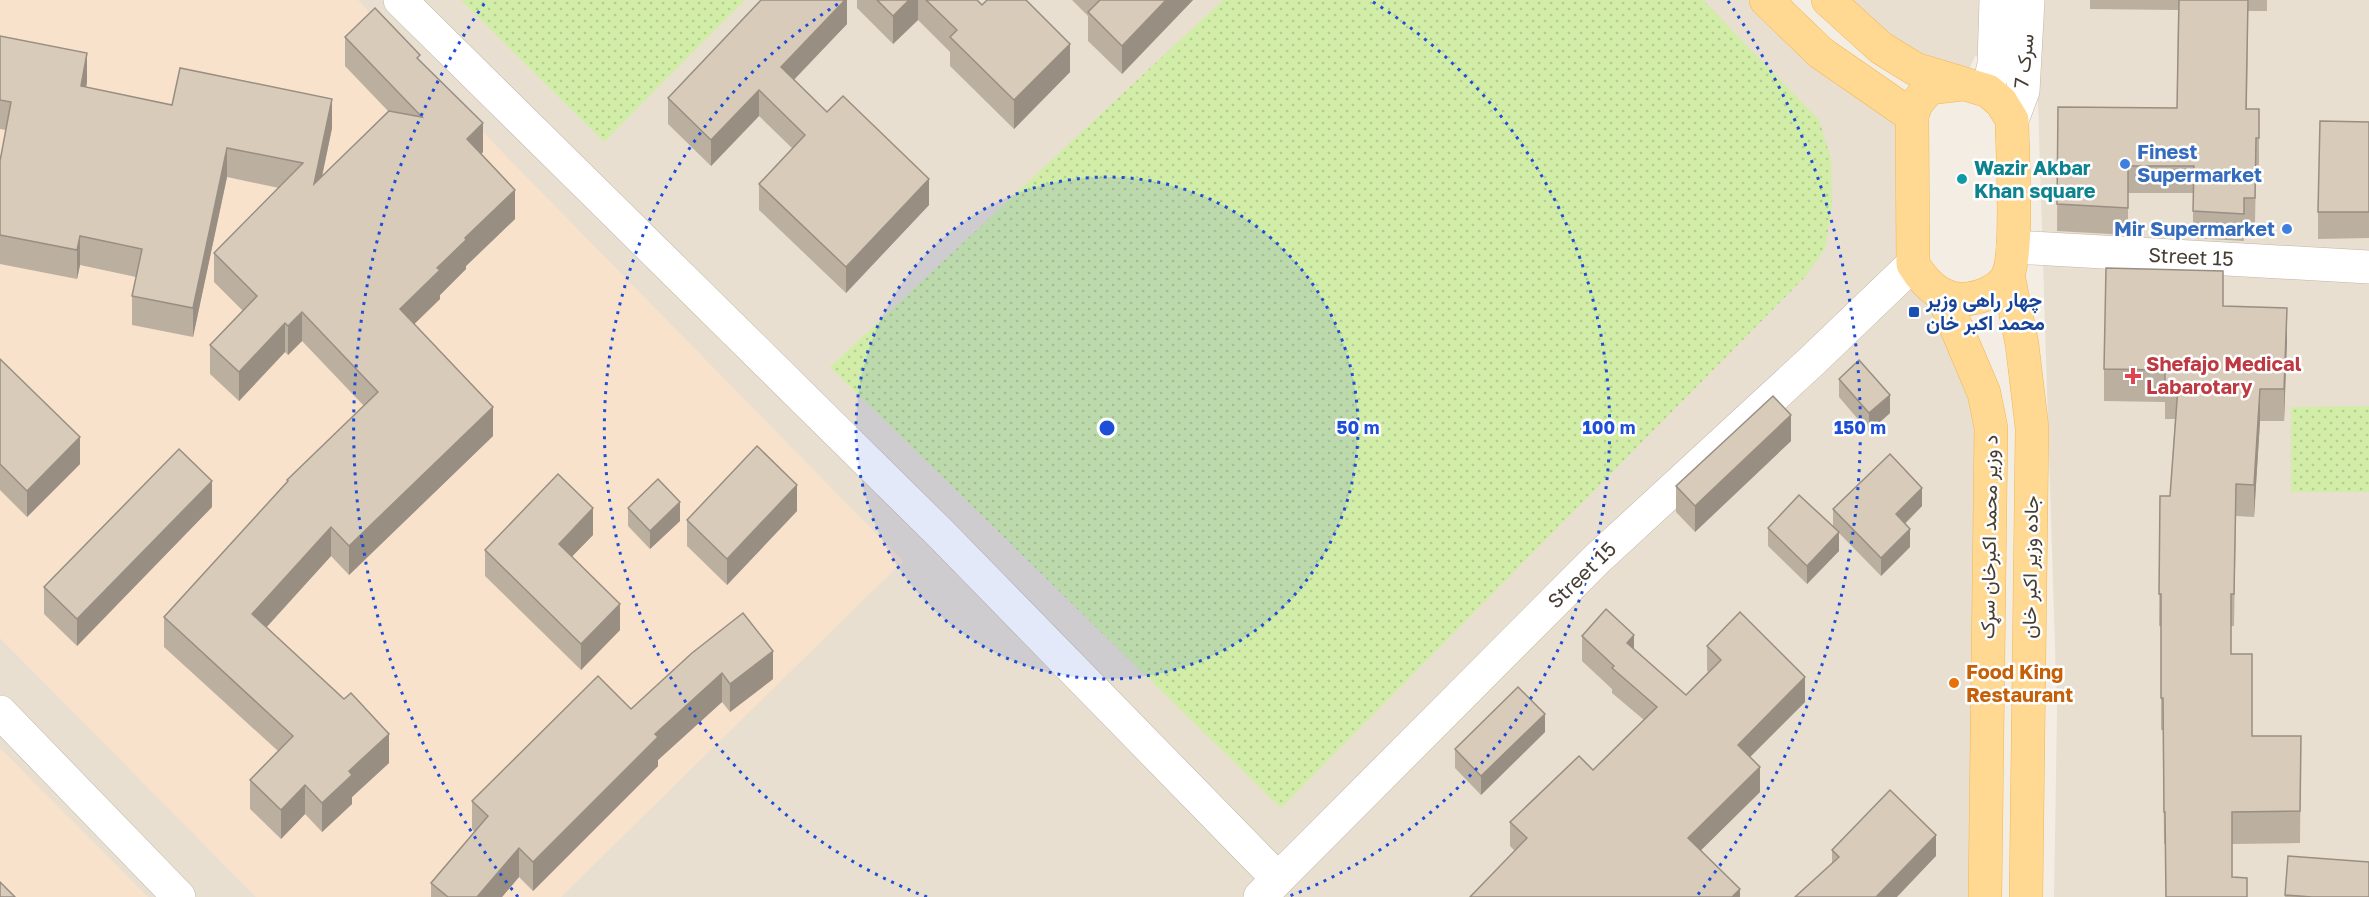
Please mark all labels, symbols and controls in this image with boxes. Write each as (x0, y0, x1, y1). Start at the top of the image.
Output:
street label: سرک 7 (2008, 32, 2040, 90)
place label: Finest Supermarket (2137, 139, 2262, 186)
place label: Wazir Akbar Khan square (1974, 155, 2096, 202)
marker: Finest Supermarket (2118, 157, 2132, 171)
marker: Wazir Akbar Khan square (1955, 172, 1969, 186)
place label: Mir Supermarket (2114, 216, 2275, 240)
marker: Mir Supermarket (2280, 222, 2294, 236)
street label: Street 15 (2148, 242, 2234, 270)
place label: چهار راهی وزیر محمد اکبر خان (1925, 287, 2045, 336)
marker: چهار راهی وزیر محمد اکبر خان (1907, 305, 1921, 319)
place label: Shefajo Medical Labarotary (2146, 351, 2302, 398)
marker: Shefajo Medical Labarotary (2124, 367, 2142, 385)
text: 50 m (1337, 416, 1379, 438)
text: 100 m (1583, 416, 1635, 438)
text: 150 m (1834, 416, 1886, 438)
centre of rings (1097, 418, 1117, 438)
street label: د وزیر محمد اکبرخان سړک (1974, 435, 2005, 639)
street label: جاده وزیر اکبر خان (2016, 495, 2044, 639)
street label: Street 15 (1542, 536, 1620, 613)
place label: Food King Restaurant (1966, 659, 2073, 706)
marker: Food King Restaurant (1947, 676, 1961, 690)

